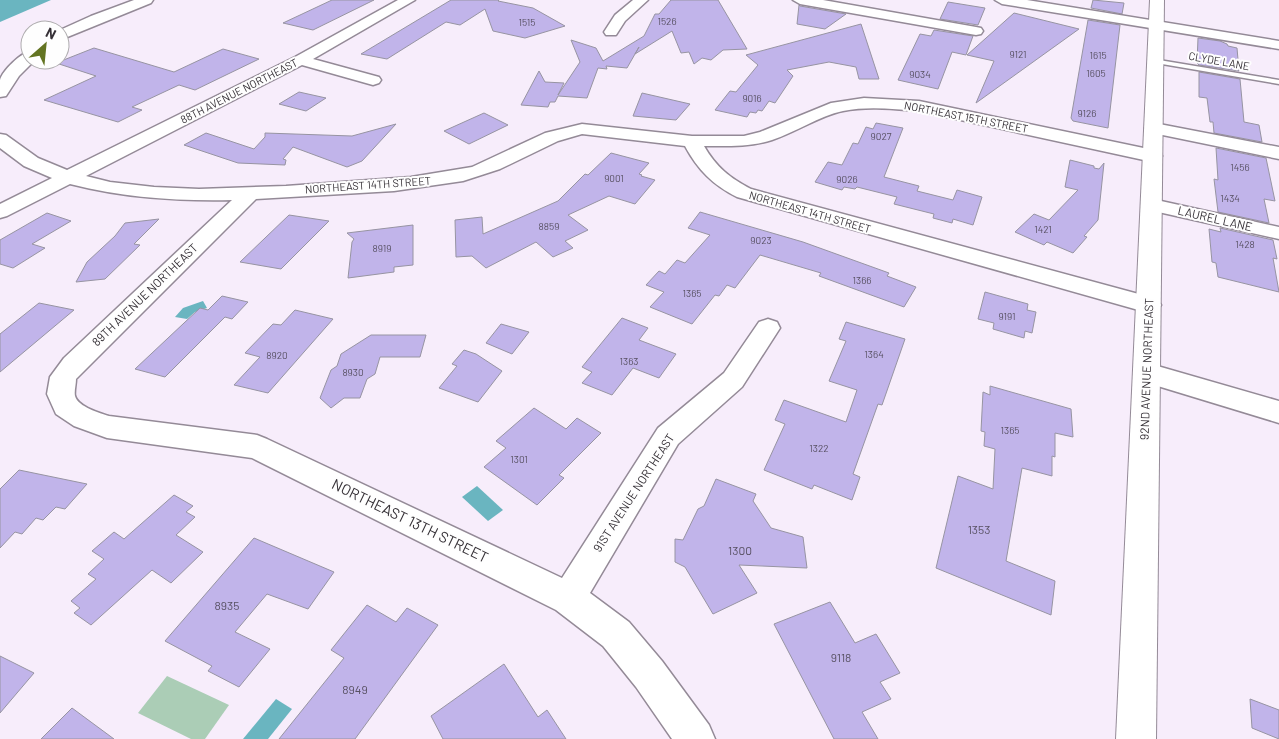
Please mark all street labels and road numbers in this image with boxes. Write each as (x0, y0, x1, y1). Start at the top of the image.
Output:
street label: CLYDE LANE (1188, 49, 1251, 72)
street label: 88TH AVENUE NORTHEAST (178, 55, 299, 126)
street label: NORTHEAST 15TH STREET (903, 98, 1029, 135)
street label: NORTHEAST 14TH STREET (304, 174, 431, 195)
street label: NORTHEAST 14TH STREET (748, 188, 873, 235)
street label: LAUREL LANE (1177, 203, 1254, 233)
street label: 89TH AVENUE NORTHEAST (89, 240, 200, 348)
street label: 92ND AVENUE NORTHEAST (1137, 298, 1155, 440)
street label: 91ST AVENUE NORTHEAST (590, 431, 677, 554)
street label: NORTHEAST 13TH STREET (329, 474, 492, 566)

